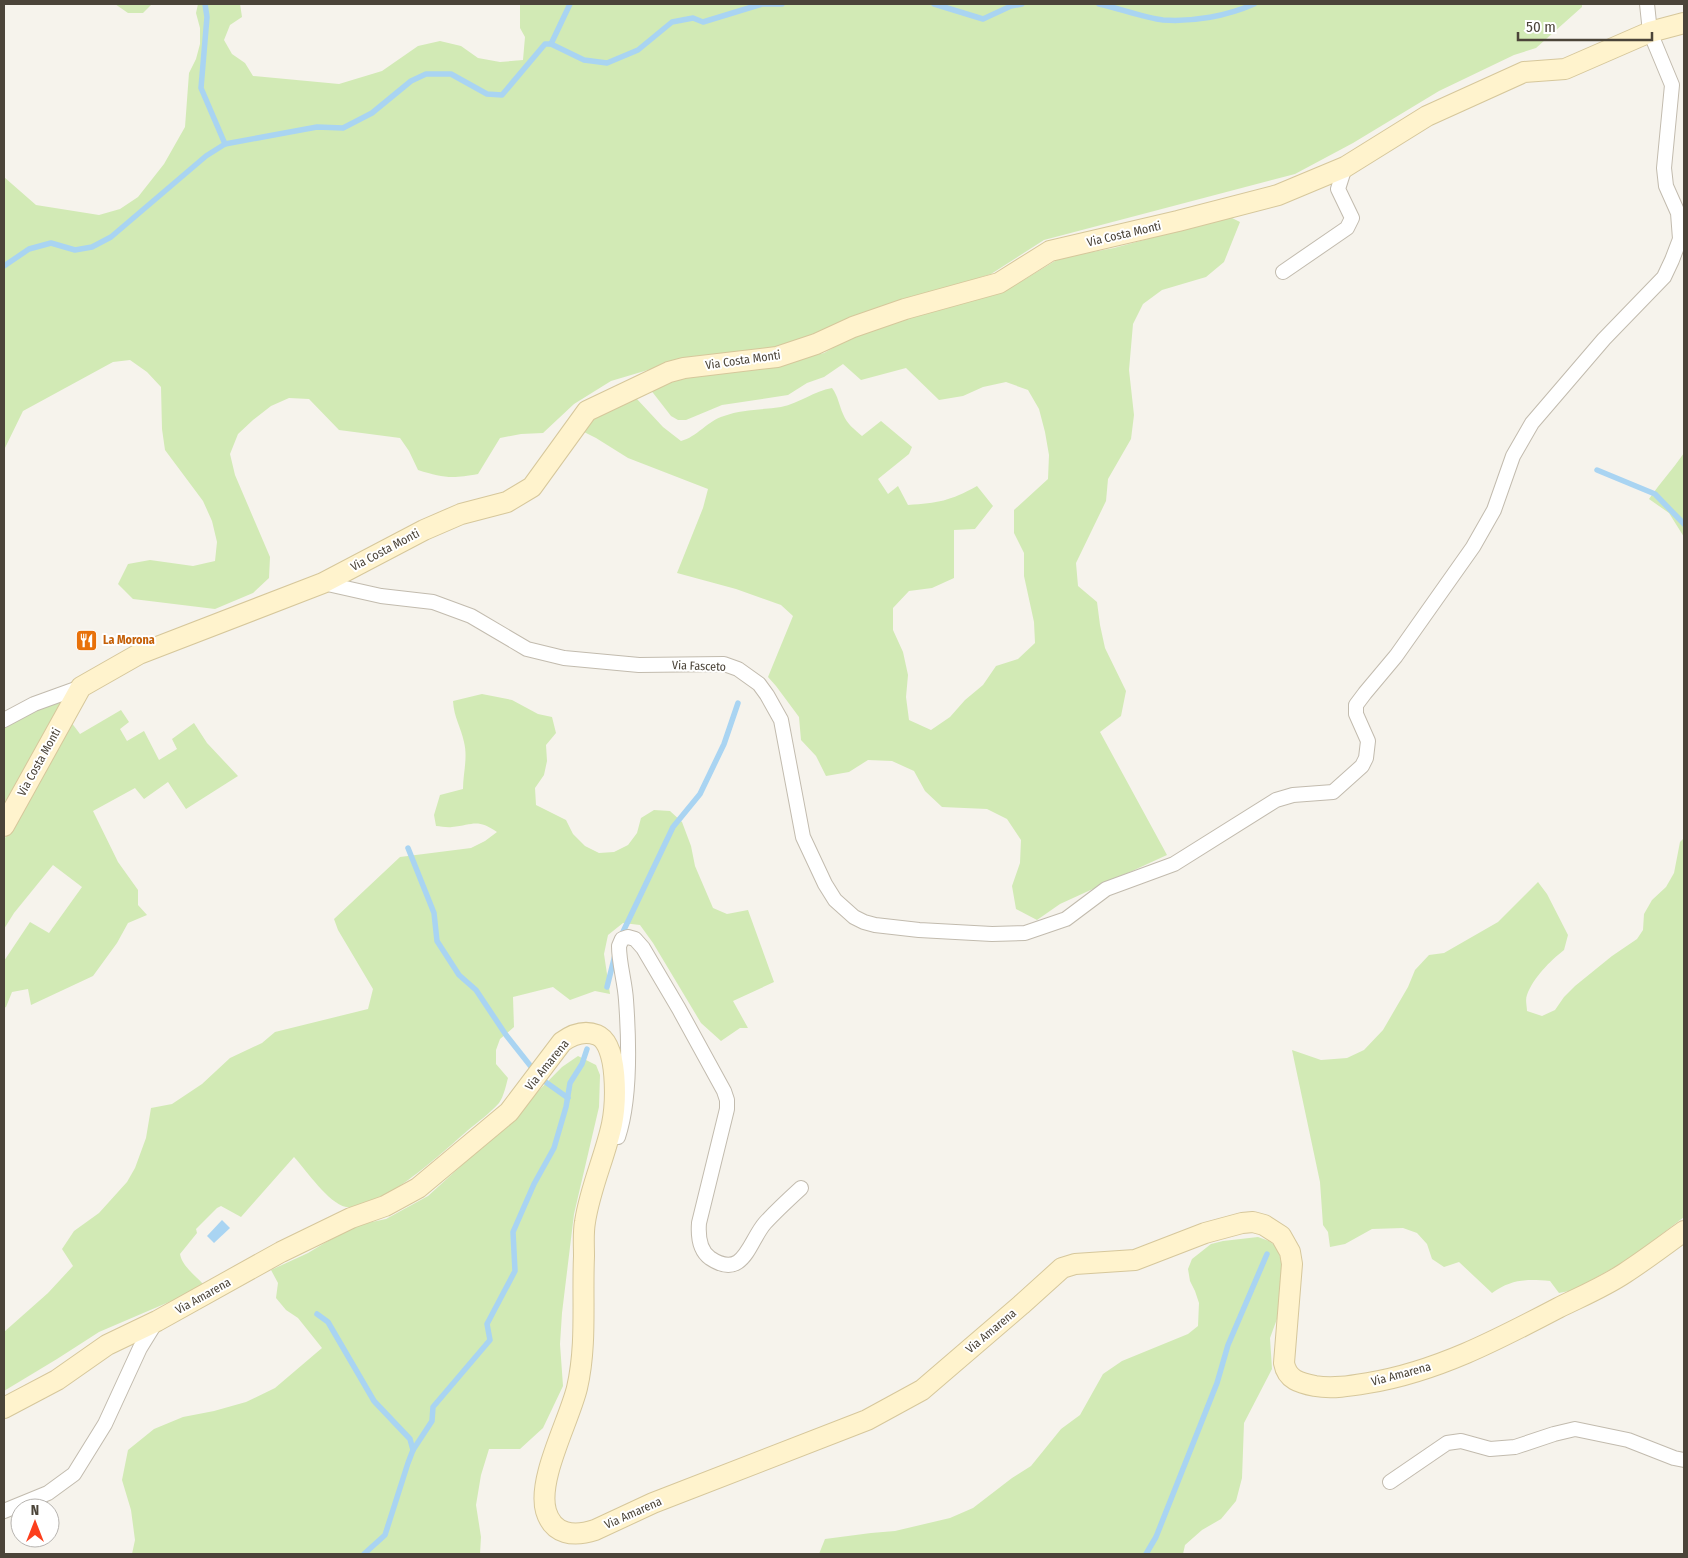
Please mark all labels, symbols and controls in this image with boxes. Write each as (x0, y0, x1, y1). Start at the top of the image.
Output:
scale bar (1518, 10, 1652, 42)
text: 50 m (1526, 18, 1556, 36)
street label: Via Costa Monti (1086, 219, 1162, 249)
street label: Via Costa Monti (705, 348, 781, 372)
street label: Via Costa Monti (348, 526, 422, 574)
restaurant icon: La Morona (75, 628, 99, 652)
place label: La Morona (103, 633, 155, 647)
street label: Via Fasceto (672, 658, 726, 674)
street label: Via Costa Monti (15, 725, 63, 799)
street label: Via Amarena (522, 1037, 572, 1093)
street label: Via Amarena (173, 1275, 233, 1317)
street label: Via Amarena (963, 1306, 1019, 1356)
street label: Via Amarena (1370, 1359, 1432, 1389)
street label: Via Amarena (602, 1494, 664, 1532)
north arrow (10, 1498, 60, 1548)
text: N (31, 1502, 39, 1519)

